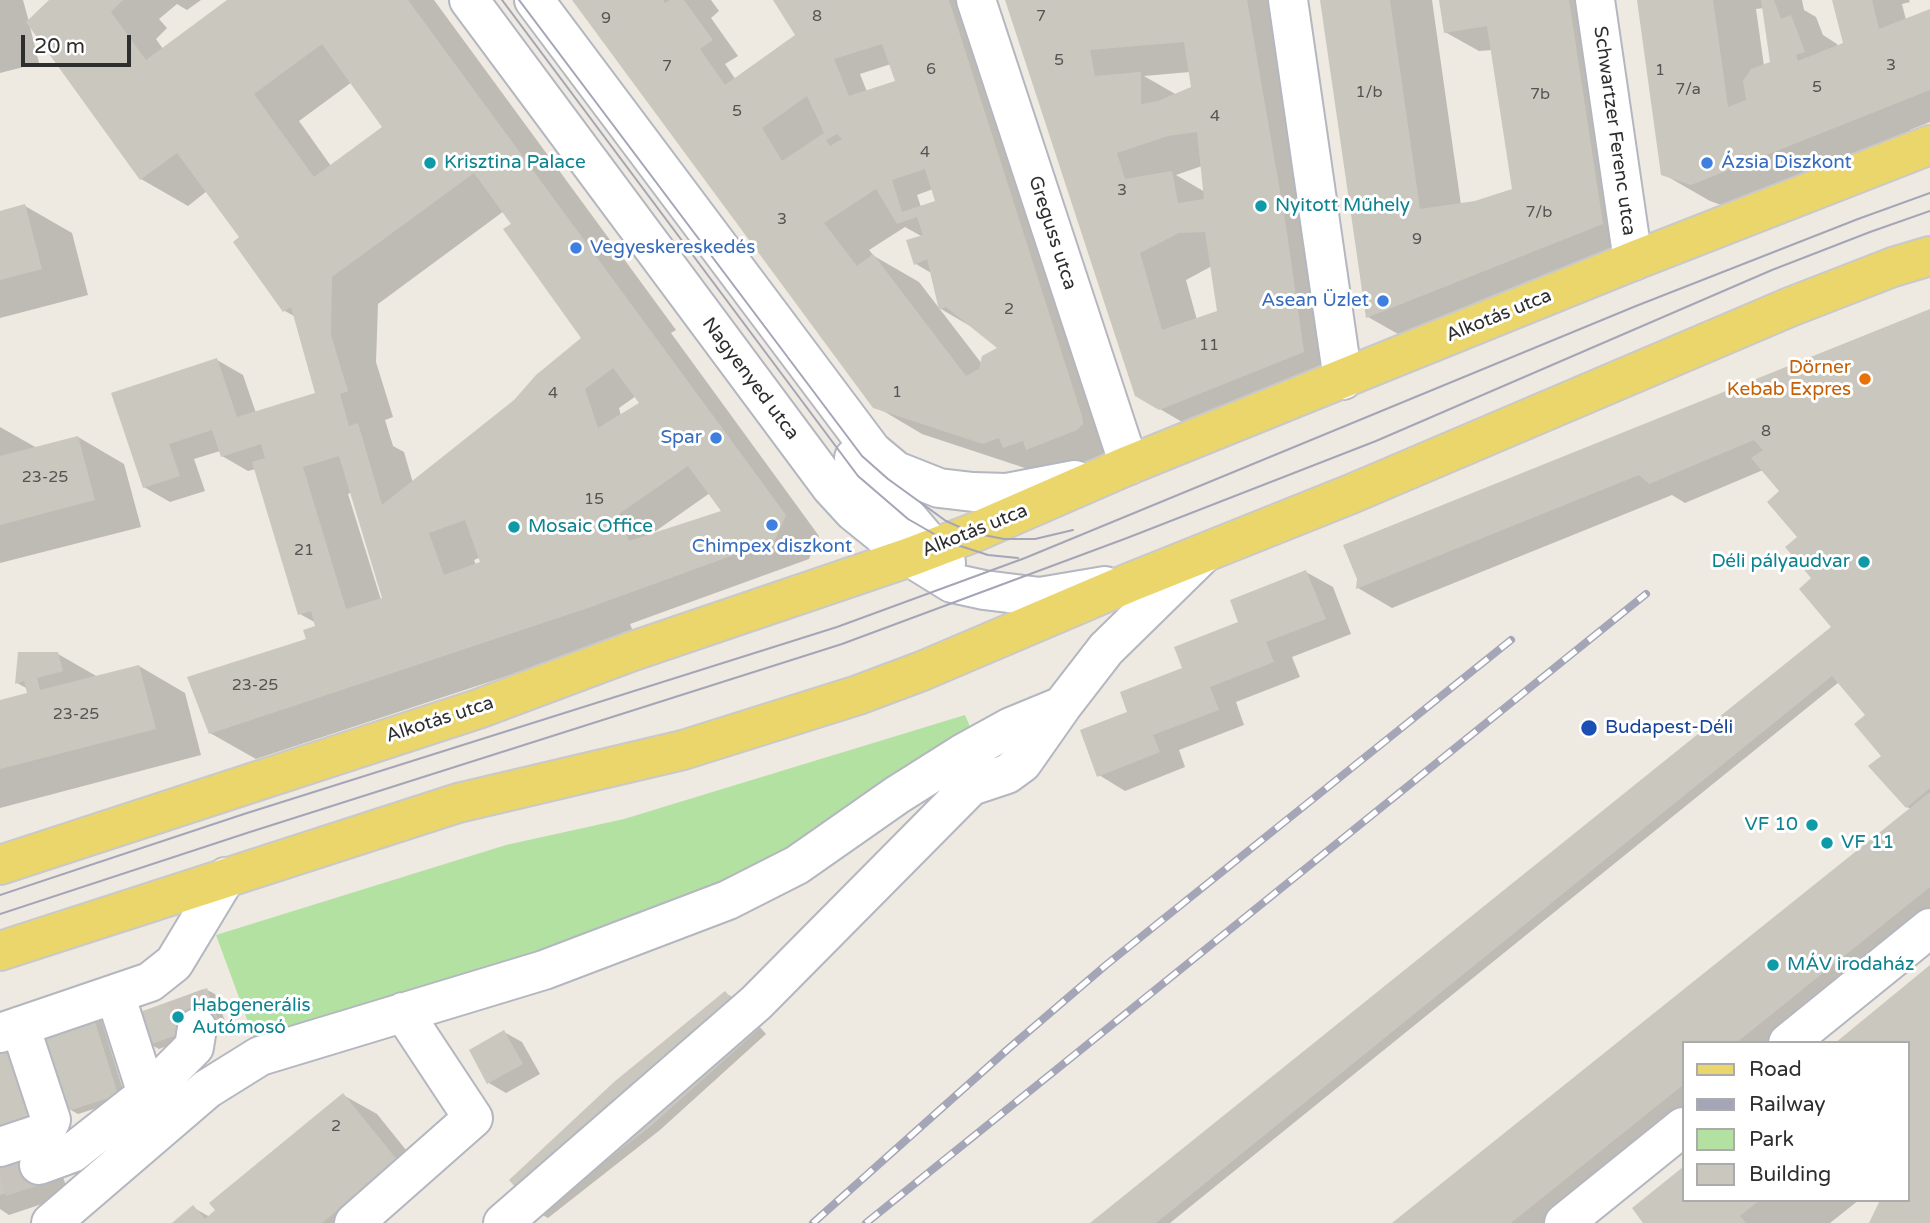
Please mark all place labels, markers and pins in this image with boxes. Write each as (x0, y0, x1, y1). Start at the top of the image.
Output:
place label: Krisztina Palace (444, 152, 586, 174)
place label: Ázsia Diszkont (1721, 152, 1852, 174)
marker: Krisztina Palace (422, 155, 438, 171)
marker: Ázsia Diszkont (1699, 155, 1715, 171)
place label: Nyitott Műhely (1275, 195, 1410, 217)
marker: Nyitott Műhely (1253, 198, 1269, 214)
place label: Vegyeskereskedés (590, 237, 755, 259)
marker: Vegyeskereskedés (568, 240, 584, 256)
place label: Asean Üzlet (1261, 290, 1369, 312)
marker: Asean Üzlet (1375, 293, 1391, 309)
place label: Dörner Kebab Expres (1727, 357, 1851, 401)
marker: Dörner Kebab Expres (1857, 371, 1873, 387)
place label: Spar (661, 427, 702, 449)
marker: Spar (708, 430, 724, 446)
place label: Mosaic Office (528, 516, 653, 538)
marker: Chimpex diszkont (764, 517, 780, 533)
marker: Mosaic Office (506, 519, 522, 535)
place label: Chimpex diszkont (692, 536, 852, 558)
place label: Déli pályaudvar (1711, 551, 1850, 573)
marker: Déli pályaudvar (1856, 554, 1872, 570)
place label: Budapest-Déli (1605, 717, 1733, 739)
marker: Budapest-Déli (1579, 718, 1599, 738)
place label: VF 10 (1744, 814, 1798, 836)
marker: VF 10 (1804, 817, 1820, 833)
place label: VF 11 (1841, 832, 1895, 854)
marker: VF 11 (1819, 835, 1835, 851)
place label: MÁV irodaház (1787, 954, 1914, 976)
marker: MÁV irodaház (1765, 957, 1781, 973)
place label: Habgenerális Autómosó (192, 995, 311, 1039)
marker: Habgenerális Autómosó (170, 1009, 186, 1025)

